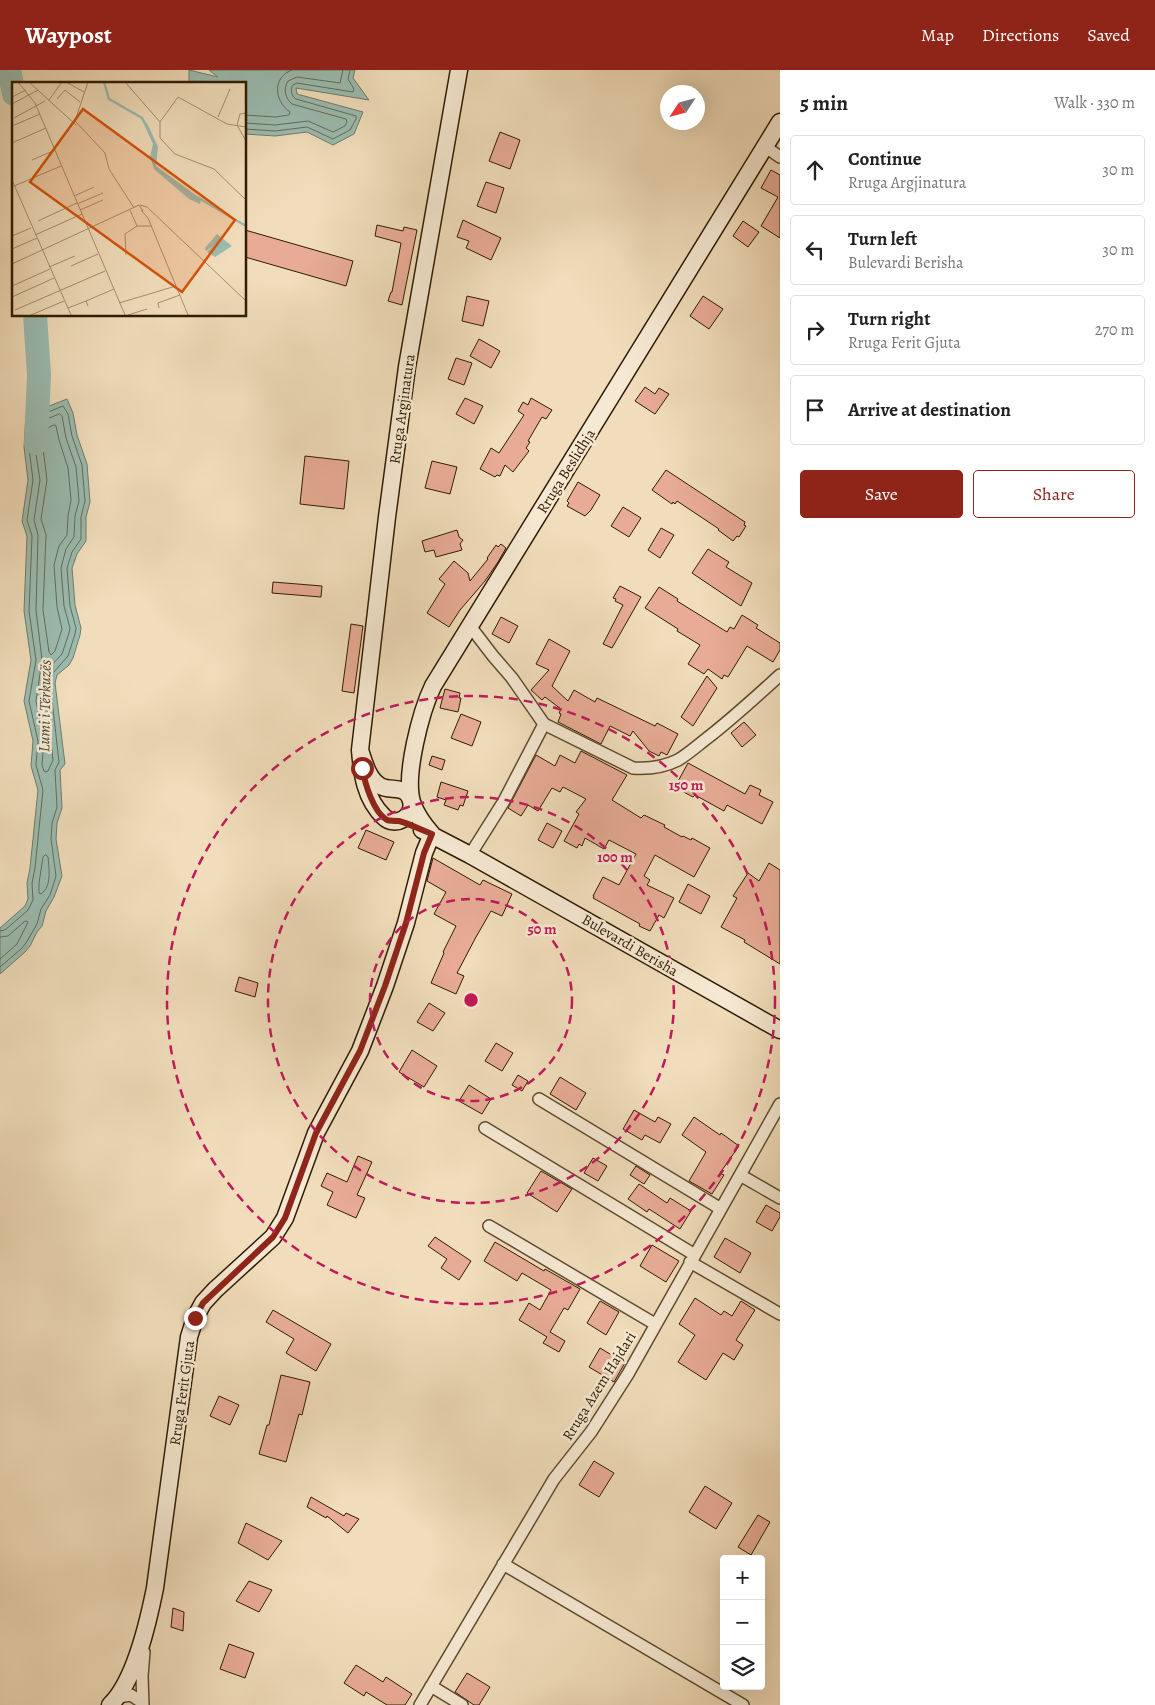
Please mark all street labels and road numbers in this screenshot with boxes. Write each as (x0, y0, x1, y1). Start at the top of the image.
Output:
street label: Rruga Argjinatura (384, 353, 420, 465)
street label: Rruga Beslidhja (532, 425, 600, 517)
street label: Bulevardi Berisha (578, 909, 682, 981)
street label: Rruga Azem Hajdari (557, 1328, 641, 1444)
street label: Rruga Ferit Gjuta (165, 1339, 199, 1447)

